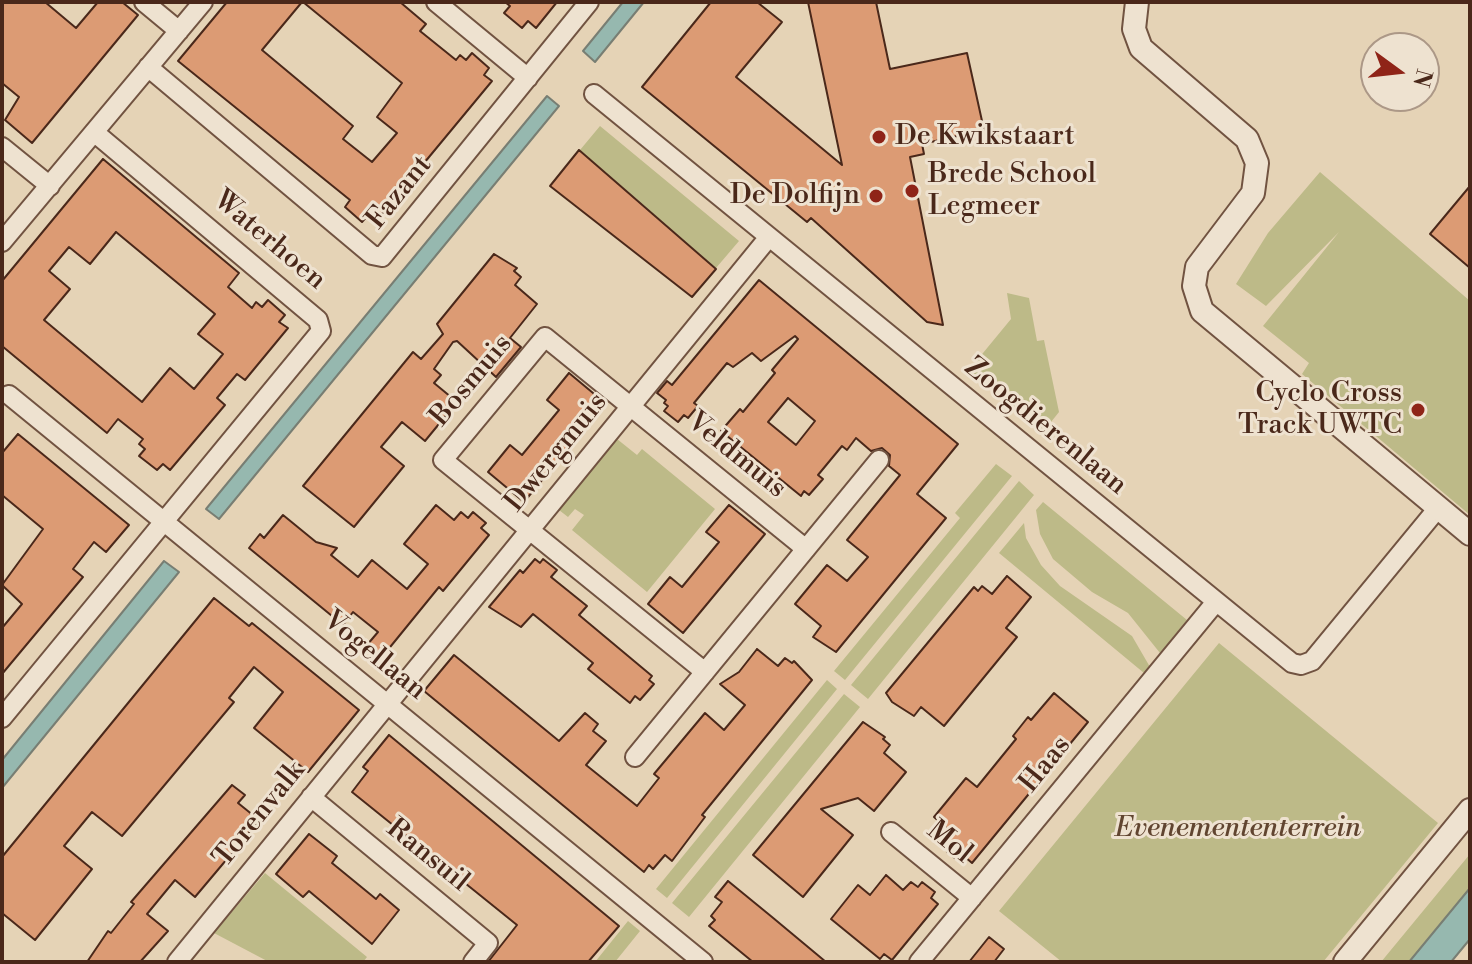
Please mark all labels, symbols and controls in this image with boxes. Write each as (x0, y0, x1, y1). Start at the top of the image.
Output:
north arrow (1360, 32, 1440, 112)
text: N (1406, 66, 1437, 90)
place label: De Kwikstaart (895, 120, 1075, 154)
marker: De Kwikstaart (870, 128, 888, 146)
street label: Fazant (360, 149, 440, 237)
place label: Brede School Legmeer (928, 158, 1096, 224)
place label: De Dolfijn (730, 179, 860, 213)
marker: Brede School Legmeer (903, 182, 921, 200)
street label: Waterhoen (206, 184, 332, 298)
marker: De Dolfijn (867, 187, 885, 205)
street label: Bosmuis (424, 328, 520, 434)
street label: Zoogdierenlaan (957, 351, 1133, 503)
place label: Cyclo Cross Track UWTC (1238, 377, 1402, 443)
street label: Dwergmuis (499, 387, 615, 519)
marker: Cyclo Cross Track UWTC (1409, 401, 1427, 419)
street label: Veldmuis (680, 406, 792, 506)
street label: Vogellaan (316, 604, 432, 708)
street label: Haas (1013, 730, 1079, 800)
street label: Torenvalk (207, 755, 313, 875)
park label: Evenemententerrein (1115, 812, 1361, 846)
street label: Ransuil (379, 813, 475, 899)
street label: Mol (919, 815, 979, 871)

